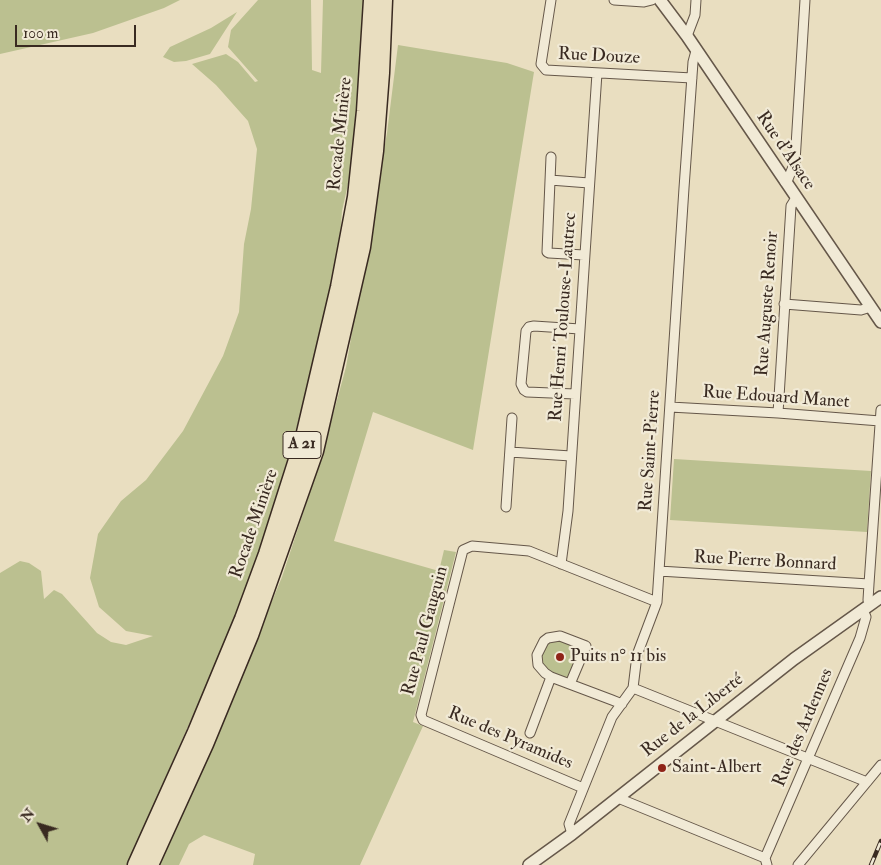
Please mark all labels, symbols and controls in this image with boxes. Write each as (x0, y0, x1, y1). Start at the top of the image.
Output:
scale bar (18, 15, 139, 47)
text: 100 m (23, 24, 58, 43)
street label: Rue Douze (557, 44, 641, 70)
street label: Rocade Minière (324, 76, 358, 192)
street label: Rue d'Alsace (751, 107, 819, 195)
street label: Rue Henri Toulouse-Lautrec (546, 212, 582, 422)
street label: Rue Auguste Renoir (752, 231, 784, 377)
street label: Rue Edouard Manet (702, 382, 850, 414)
street label: Rue Saint-Pierre (636, 390, 666, 512)
road number: A 21 (283, 432, 321, 458)
street label: Rocade Minière (226, 467, 284, 581)
street label: Rue Pierre Bonnard (693, 547, 837, 577)
street label: Rue Paul Gauguin (398, 564, 454, 698)
place label: Puits n° 11 bis (570, 646, 666, 668)
marker: Puits n° 11 bis (554, 651, 566, 663)
street label: Rue des Ardennes (769, 666, 839, 790)
street label: Rue de la Liberté (638, 669, 748, 763)
street label: Rue des Pyramides (444, 703, 576, 775)
place label: Saint-Albert (672, 757, 762, 779)
marker: Saint-Albert (656, 762, 668, 774)
north arrow (15, 800, 65, 850)
text: N (17, 805, 39, 825)

